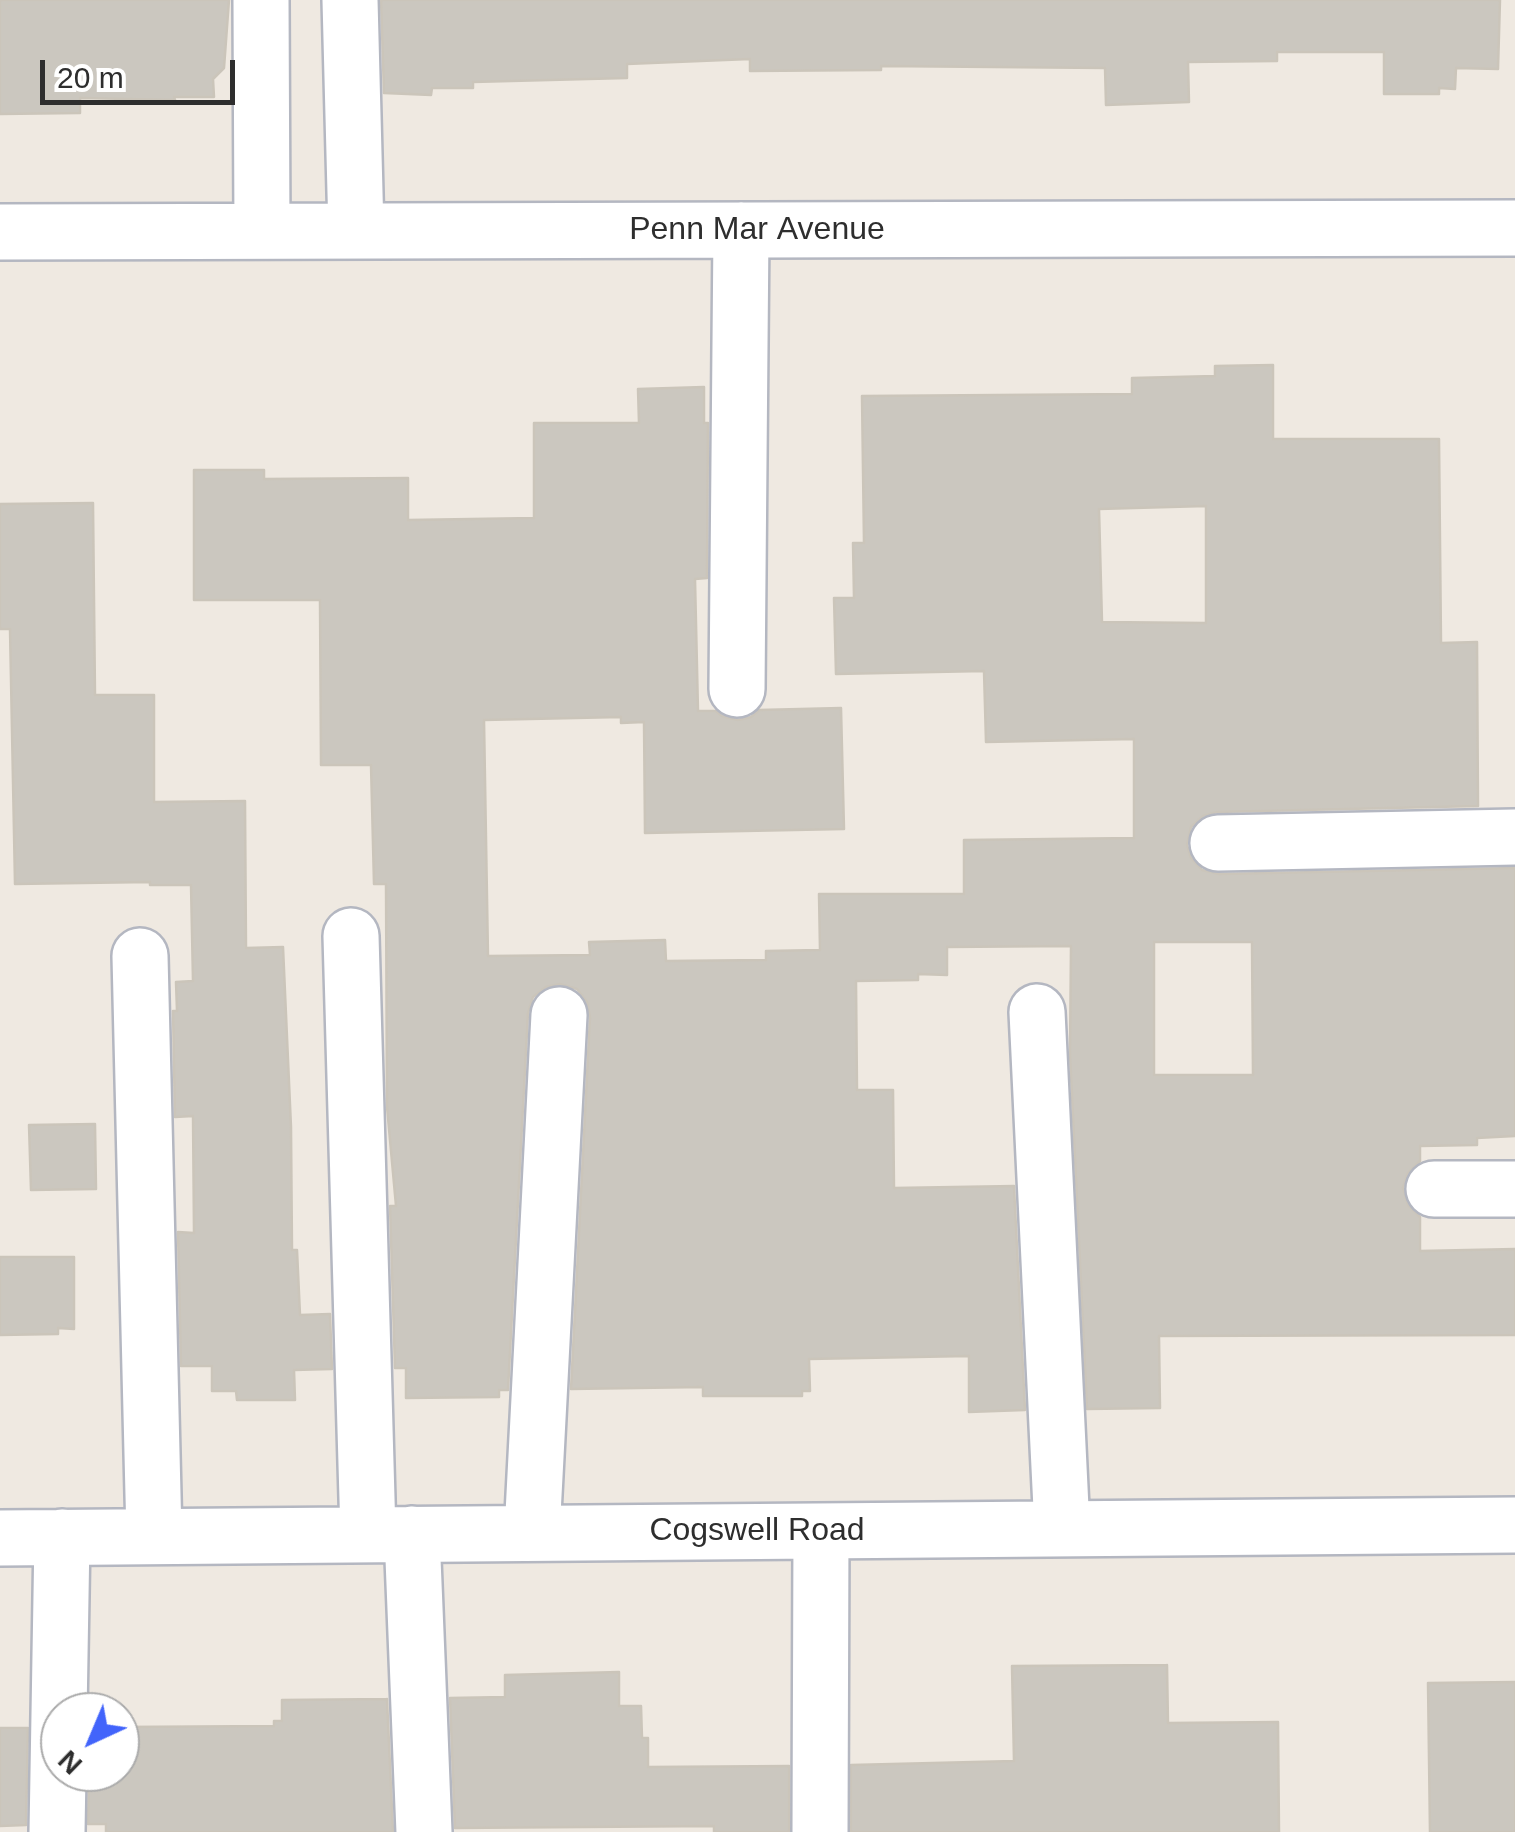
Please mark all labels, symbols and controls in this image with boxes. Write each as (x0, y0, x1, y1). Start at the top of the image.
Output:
scale bar (45, 40, 240, 102)
text: 20 m (57, 61, 124, 94)
street label: Penn Mar Avenue (629, 211, 885, 249)
street label: Cogswell Road (649, 1512, 865, 1550)
north arrow (40, 1692, 140, 1792)
text: N (52, 1744, 88, 1781)

